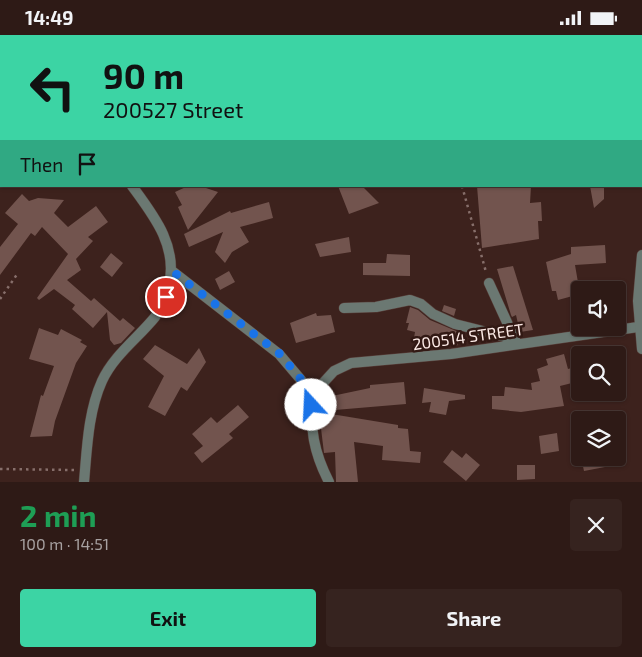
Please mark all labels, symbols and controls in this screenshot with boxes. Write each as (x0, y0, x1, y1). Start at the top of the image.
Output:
text: 14:49 (25, 6, 74, 29)
text: 90 m (103, 54, 184, 96)
icon: left (20, 55, 85, 120)
text: 200527 Street (103, 96, 243, 122)
icon: arrive (73, 150, 101, 178)
text: Then (20, 153, 63, 176)
pin (145, 276, 187, 318)
map controls (571, 281, 626, 466)
button: sound (571, 281, 626, 336)
icon: arrive (152, 283, 180, 311)
street label: 200514 STREET (411, 319, 525, 353)
button: search (571, 346, 626, 401)
position arrow (284, 378, 336, 430)
button: layers (571, 411, 626, 466)
text: 2 min (20, 497, 97, 533)
button: close (570, 499, 622, 551)
text: 100 m · 14:51 (20, 534, 109, 553)
button: Exit (20, 589, 316, 647)
button: Share (326, 589, 622, 647)

